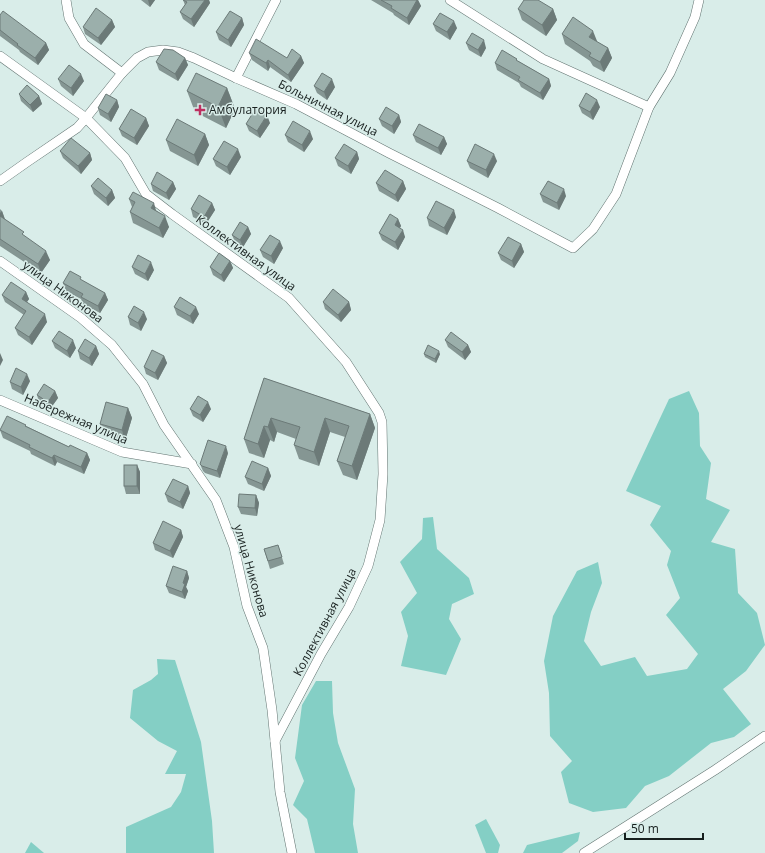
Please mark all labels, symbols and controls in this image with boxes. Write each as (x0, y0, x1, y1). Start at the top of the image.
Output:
street label: Больничная улица (275, 75, 381, 140)
place label: Амбулатория (209, 101, 287, 118)
marker: Амбулатория (194, 104, 206, 116)
street label: Коллективная улица (193, 210, 300, 295)
street label: улица Никонова (19, 256, 107, 327)
street label: Набережная улица (22, 389, 131, 448)
street label: улица Никонова (230, 522, 273, 619)
street label: Коллективная улица (289, 565, 360, 679)
scale bar (625, 815, 703, 841)
text: 50 m (631, 820, 659, 837)

